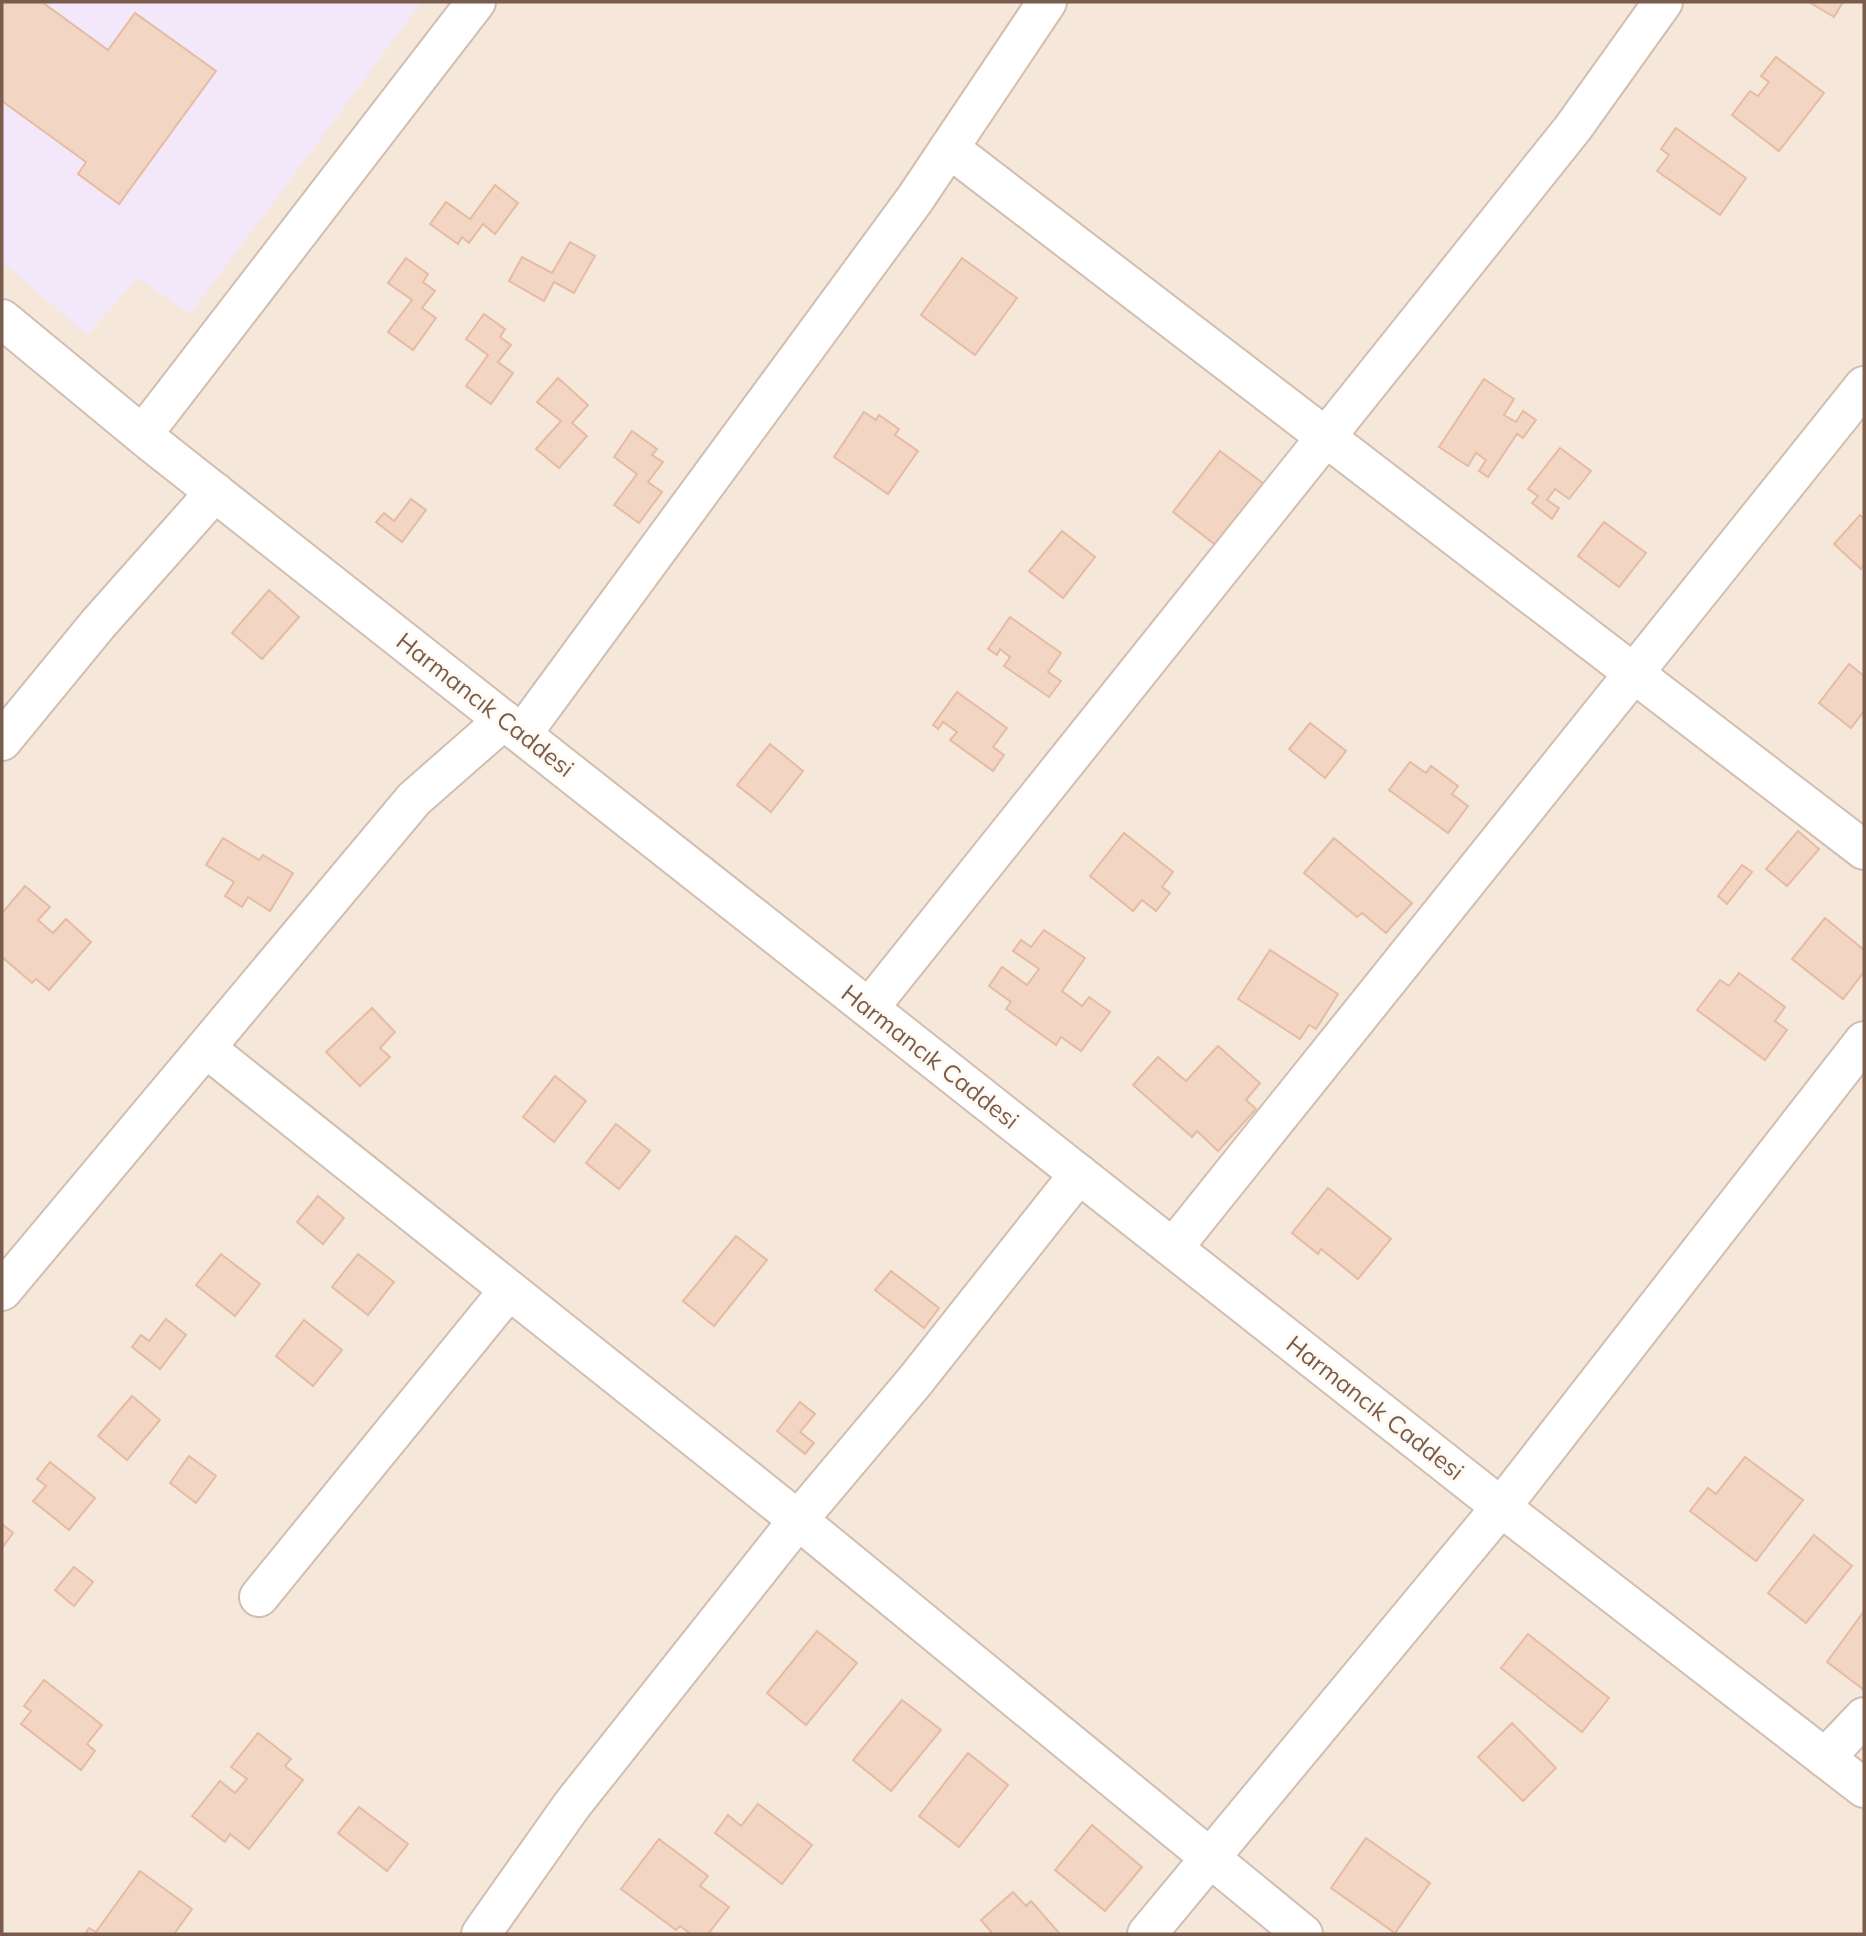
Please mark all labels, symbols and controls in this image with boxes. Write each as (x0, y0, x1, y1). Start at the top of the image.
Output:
street label: Harmancık Caddesi (391, 626, 580, 783)
street label: Harmancık Caddesi (836, 978, 1025, 1135)
street label: Harmancık Caddesi (1281, 1329, 1470, 1486)

